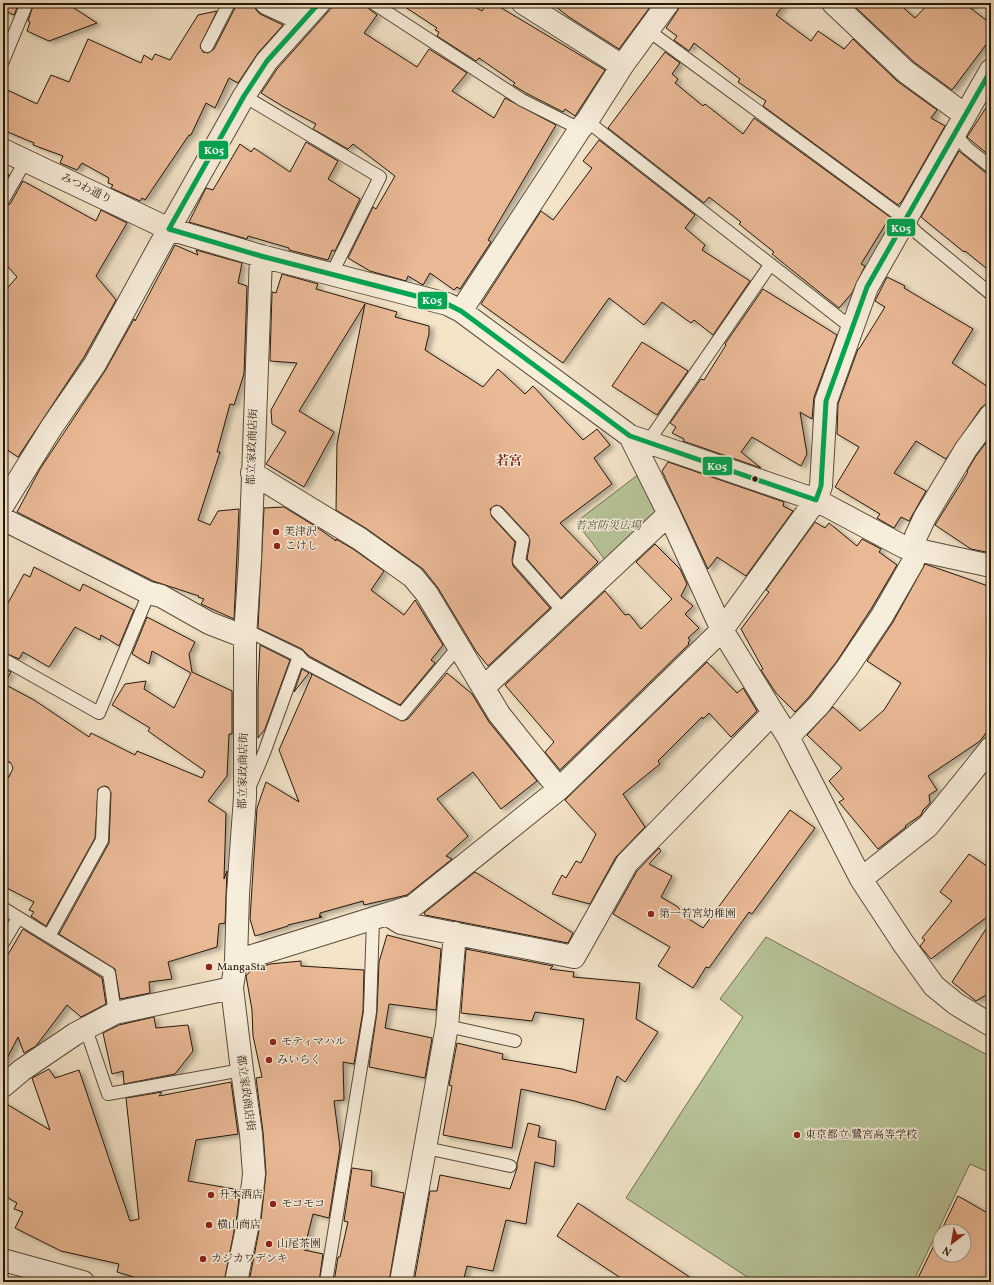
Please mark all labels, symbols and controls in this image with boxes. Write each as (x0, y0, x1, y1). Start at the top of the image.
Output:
line badge: K05 (198, 140, 229, 160)
text: K05 (204, 144, 224, 159)
street label: みつわ通り (58, 170, 114, 208)
line badge: K05 (886, 218, 916, 237)
text: K05 (891, 222, 911, 237)
line badge: K05 (417, 291, 448, 310)
text: K05 (422, 294, 442, 309)
street label: 都立家政商店街 (244, 408, 262, 486)
district label: 若宮 (496, 453, 522, 471)
line badge: K05 (702, 456, 733, 476)
text: K05 (707, 460, 727, 475)
unlabelled marker (750, 474, 760, 484)
park label: 若宮防災広場 (575, 519, 642, 534)
place label: 美津沢 (284, 525, 317, 540)
marker: 美津沢 (271, 527, 281, 537)
place label: こけし (285, 539, 318, 554)
marker: こけし (272, 541, 282, 551)
street label: 都立家政商店街 (236, 732, 252, 810)
place label: 第一若宮幼稚園 (659, 907, 736, 922)
marker: 第一若宮幼稚園 (646, 909, 656, 919)
place label: MangaSta (217, 960, 266, 975)
marker: MangaSta (204, 962, 214, 972)
place label: モティマハル (281, 1035, 346, 1050)
marker: モティマハル (268, 1037, 278, 1047)
place label: みいらく (277, 1053, 321, 1068)
street label: 都立家政商店街 (232, 1054, 258, 1132)
marker: みいらく (264, 1055, 274, 1065)
place label: 東京都立 鷺宮高等学校 (805, 1128, 917, 1143)
marker: 東京都立 鷺宮高等学校 (792, 1130, 802, 1140)
place label: 升本酒店 (219, 1188, 263, 1203)
marker: 升本酒店 (206, 1190, 216, 1200)
place label: モコモコ (281, 1197, 325, 1212)
marker: モコモコ (268, 1199, 278, 1209)
place label: 横山商店 (217, 1218, 261, 1233)
marker: 横山商店 (204, 1220, 214, 1230)
north arrow (932, 1223, 972, 1263)
place label: 山尾茶園 (277, 1237, 321, 1252)
marker: 山尾茶園 (264, 1239, 274, 1249)
text: N (940, 1242, 955, 1259)
place label: カジカワデンキ (211, 1252, 288, 1267)
marker: カジカワデンキ (198, 1254, 208, 1264)

